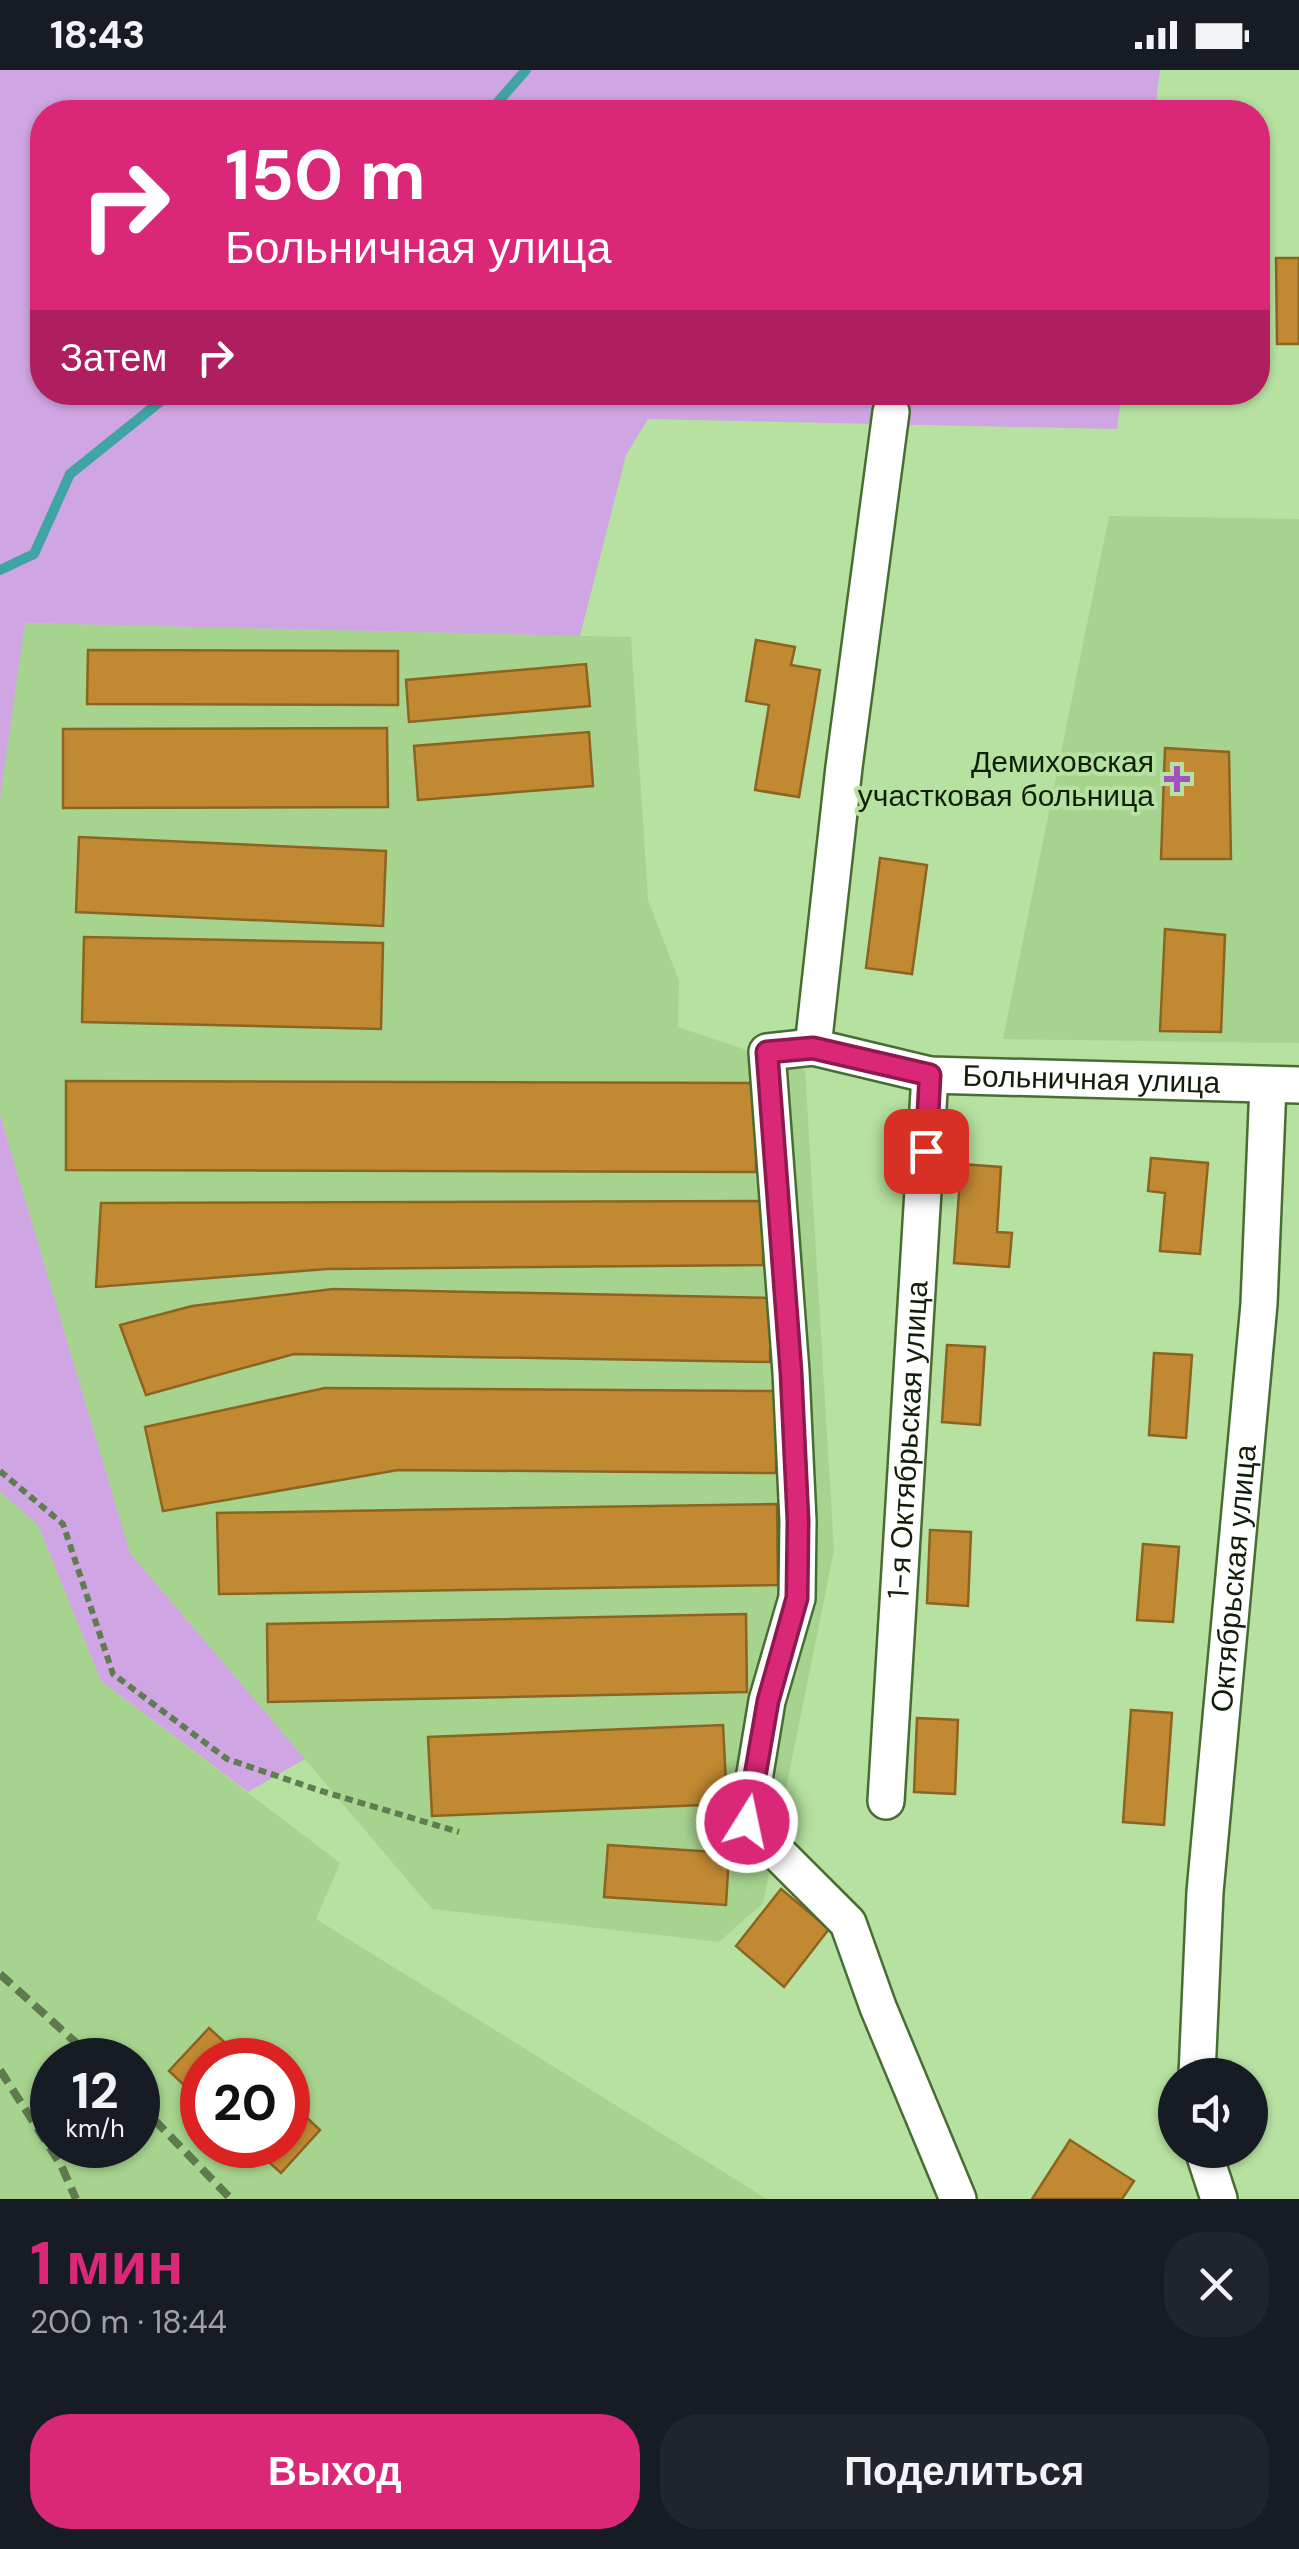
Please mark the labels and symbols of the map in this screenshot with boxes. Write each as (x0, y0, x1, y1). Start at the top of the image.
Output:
place label: Демиховская участковая больница (858, 742, 1154, 815)
marker: Демиховская участковая больница (1164, 766, 1190, 792)
street label: Больничная улица (962, 1056, 1221, 1102)
pin (884, 1109, 969, 1194)
street label: 1-я Октябрьская улица (878, 1279, 937, 1600)
street label: Октябрьская улица (1202, 1443, 1265, 1714)
position arrow (695, 1770, 799, 1874)
speed limit sign: 20 (180, 2038, 310, 2168)

